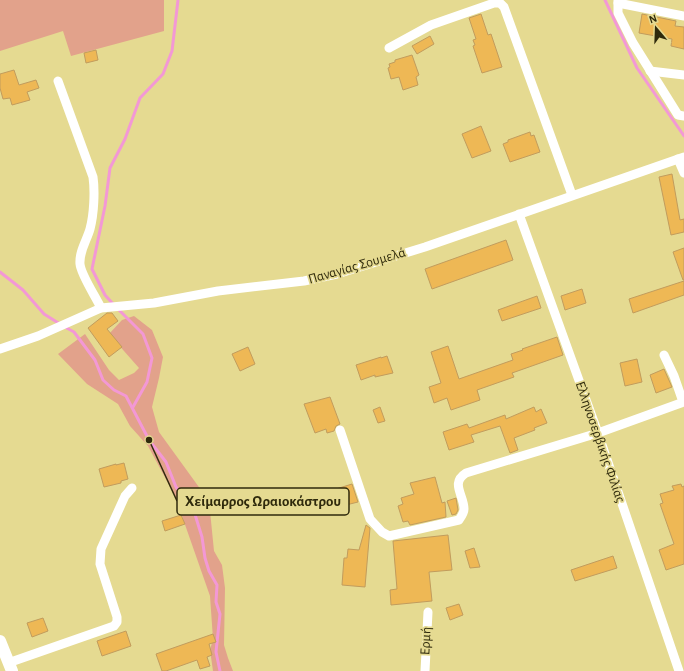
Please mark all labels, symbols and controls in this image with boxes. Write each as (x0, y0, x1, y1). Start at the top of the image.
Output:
north arrow (636, 8, 676, 48)
text: N (647, 13, 658, 25)
street label: Παναγίας Σουμελά (307, 245, 407, 287)
street label: Ελληνοσερβικής Φιλίας (573, 380, 628, 505)
callout: Χείμαρρος Ωραιοκάστρου (177, 488, 349, 515)
text: Χείμαρρος Ωραιοκάστρου (185, 494, 341, 509)
street label: Ερμή (418, 627, 434, 655)

